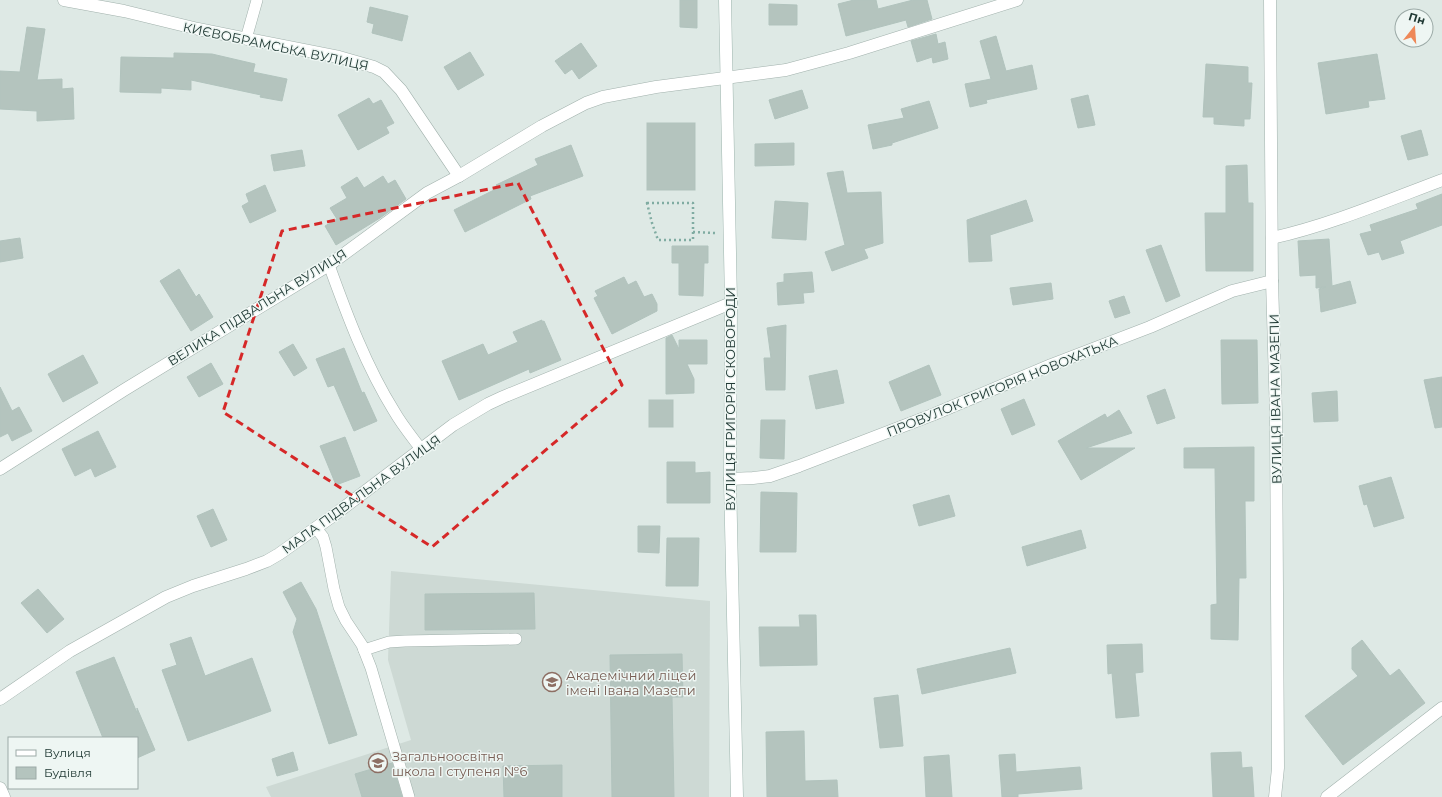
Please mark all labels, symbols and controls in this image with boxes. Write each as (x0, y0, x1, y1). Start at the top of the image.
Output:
north arrow (1394, 8, 1434, 48)
text: Пн (1407, 9, 1427, 28)
street label: КИЄВОБРАМСЬКА ВУЛИЦЯ (182, 18, 370, 74)
street label: ВЕЛИКА ПІДВАЛЬНА ВУЛИЦЯ (165, 245, 349, 369)
street label: ВУЛИЦЯ ГРИГОРІЯ СКОВОРОДИ (722, 287, 738, 511)
street label: ВУЛИЦЯ ІВАНА МАЗЕПИ (1266, 314, 1284, 484)
street label: ПРОВУЛОК ГРИГОРІЯ НОВОХАТЬКА (884, 332, 1120, 440)
street label: МАЛА ПІДВАЛЬНА ВУЛИЦЯ (279, 431, 443, 557)
place label: Академічний ліцей імені Івана Мазепи (566, 667, 696, 698)
school or university icon: Академічний ліцей імені Івана Мазепи (541, 671, 563, 693)
legend (8, 737, 138, 789)
text: Вулиця (44, 745, 91, 760)
place label: Загальноосвітня школа І ступеня №6 (392, 748, 527, 779)
school or university icon: Загальноосвітня школа І ступеня №6 (367, 752, 389, 774)
text: Будівля (44, 765, 92, 780)

